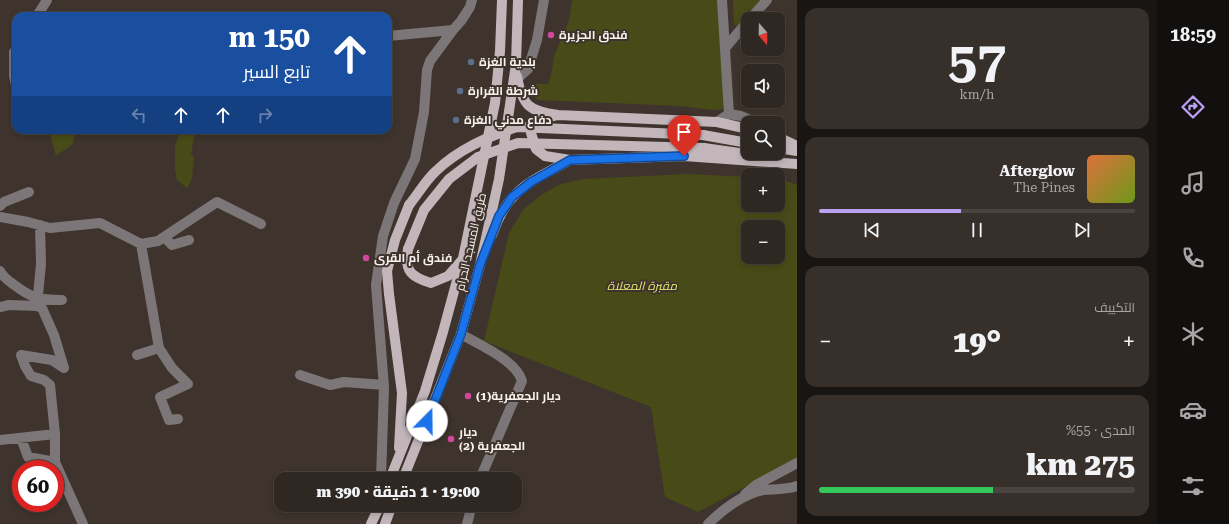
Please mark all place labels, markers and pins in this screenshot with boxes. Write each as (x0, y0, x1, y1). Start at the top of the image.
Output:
place label: فندق الجزيرة (559, 28, 628, 43)
marker: فندق الجزيرة (546, 30, 556, 40)
place label: بلدية الغزة (479, 55, 536, 70)
marker: بلدية الغزة (466, 57, 476, 67)
place label: شرطة القرارة (468, 84, 538, 99)
marker: شرطة القرارة (455, 86, 465, 96)
place label: دفاع مدني الغزة (464, 113, 551, 130)
marker: دفاع مدني الغزة (451, 115, 461, 125)
pin (667, 115, 701, 156)
place label: فندق أم القرى (374, 250, 452, 266)
marker: فندق أم القرى (361, 253, 371, 263)
place label: ديار الجعفرية(1) (476, 389, 561, 404)
marker: ديار الجعفرية(1) (463, 391, 473, 401)
place label: ديار الجعفرية (2) (458, 425, 525, 454)
marker: ديار الجعفرية (2) (446, 434, 456, 444)

